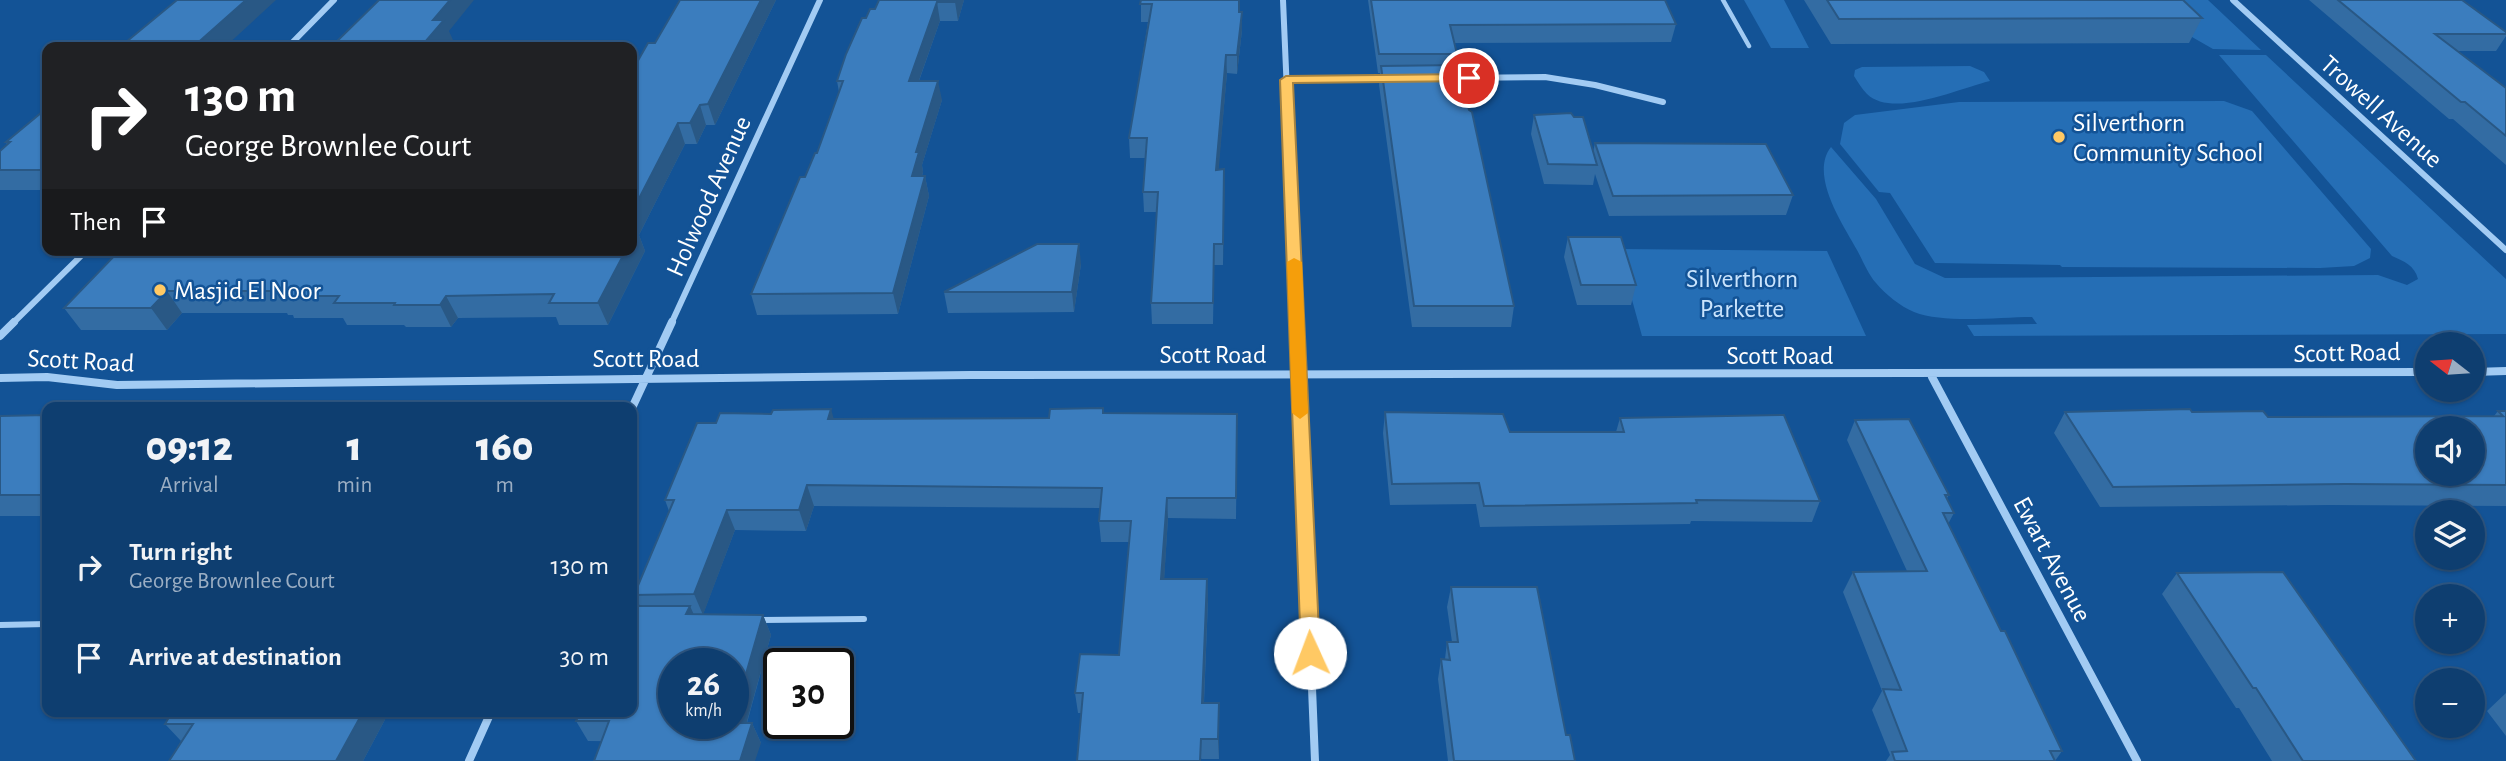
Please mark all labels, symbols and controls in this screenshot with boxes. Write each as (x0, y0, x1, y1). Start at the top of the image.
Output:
pin (1439, 48, 1499, 108)
street label: Trowell Avenue (2315, 51, 2447, 173)
icon: arrive (1450, 59, 1488, 97)
icon: right (70, 70, 161, 161)
text: 130 m (185, 72, 296, 121)
place label: Silverthorn Community School (2073, 110, 2263, 166)
street label: Holwood Avenue (662, 112, 756, 281)
marker: Silverthorn Community School (2051, 129, 2067, 145)
text: George Brownlee Court (185, 130, 471, 162)
icon: arrive (135, 203, 173, 241)
text: Then (70, 209, 121, 235)
park label: Silverthorn Parkette (1686, 266, 1798, 322)
place label: Masjid El Noor (174, 278, 322, 304)
marker: Masjid El Noor (152, 282, 168, 298)
north arrow (2415, 332, 2485, 402)
map controls (2415, 332, 2485, 738)
street label: Scott Road (2293, 339, 2401, 367)
street label: Scott Road (1159, 342, 1267, 368)
street label: Scott Road (1726, 343, 1834, 369)
street label: Scott Road (27, 345, 135, 377)
street label: Scott Road (592, 346, 700, 372)
button: sound (2415, 416, 2485, 486)
text: 09:12 (145, 426, 233, 468)
text: 1 (347, 426, 362, 468)
text: 160 (476, 426, 534, 468)
text: Arrival (160, 474, 219, 497)
text: min (336, 474, 372, 497)
text: m (495, 474, 514, 497)
street label: Ewart Avenue (2008, 493, 2096, 626)
button: layers (2415, 500, 2485, 570)
text: Turn right (129, 539, 232, 565)
icon: right (70, 548, 108, 586)
text: 130 m (551, 553, 609, 579)
text: George Brownlee Court (129, 570, 335, 593)
button: + (2415, 584, 2485, 654)
position arrow (1273, 616, 1347, 690)
icon: arrive (70, 639, 108, 677)
text: Arrive at destination (129, 644, 342, 670)
text: 30 m (559, 644, 609, 670)
speed limit sign: 30 (763, 648, 854, 739)
text: 26 (687, 667, 720, 702)
button: − (2415, 668, 2485, 738)
text: km/h (685, 702, 722, 720)

